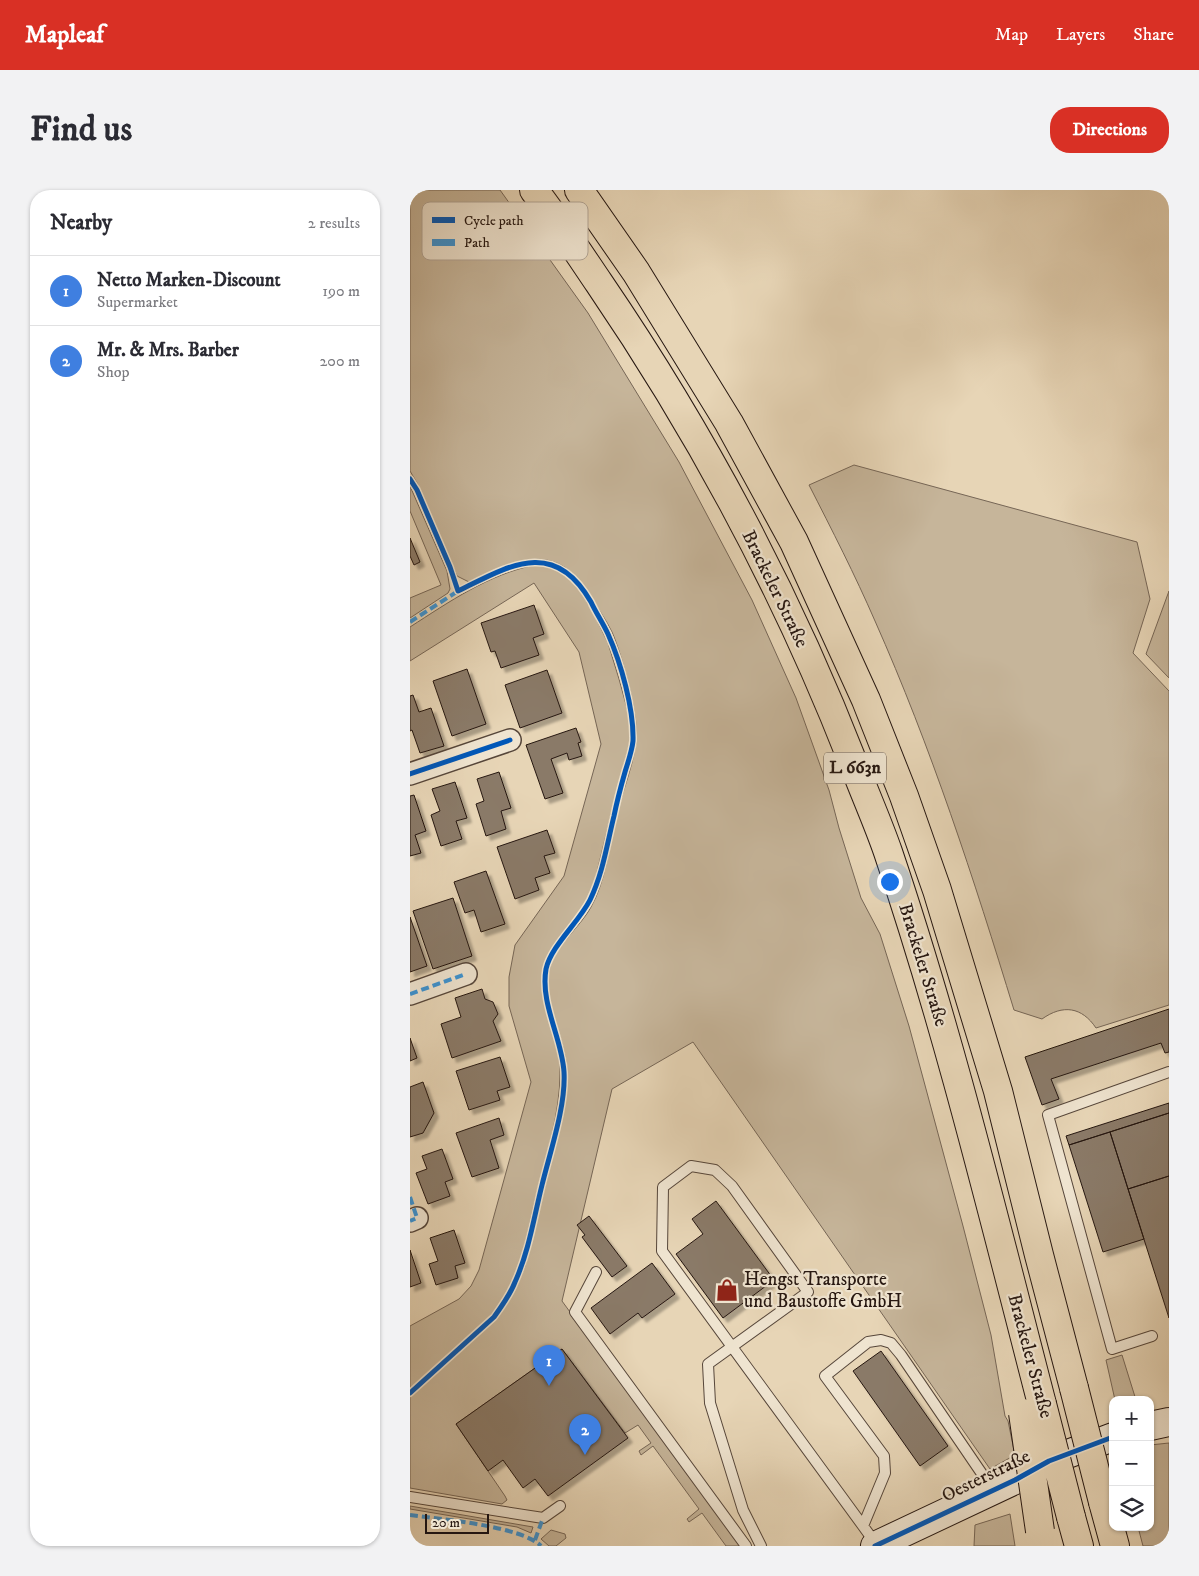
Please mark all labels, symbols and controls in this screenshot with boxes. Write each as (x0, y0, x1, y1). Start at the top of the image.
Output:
text: Mapleaf (25, 20, 104, 50)
text: Map (995, 24, 1028, 46)
text: Layers (1056, 24, 1105, 46)
text: Share (1133, 24, 1174, 46)
button: Directions (1050, 107, 1169, 153)
text: Find us (30, 108, 132, 152)
legend (422, 202, 588, 260)
text: Nearby (50, 210, 112, 236)
text: Cycle path (464, 212, 524, 230)
text: 2 results (308, 213, 360, 233)
text: Path (464, 234, 491, 252)
text: Netto Marken-Discount (97, 269, 281, 292)
text: 1 (63, 281, 69, 301)
text: 190 m (322, 281, 360, 301)
text: Supermarket (97, 292, 178, 312)
text: Mr. & Mrs. Barber (97, 339, 239, 362)
text: 2 (62, 351, 70, 371)
text: 200 m (319, 351, 360, 371)
text: Shop (97, 362, 130, 382)
street label: Brackeler Straße (737, 527, 813, 651)
road number: L 663n (824, 752, 886, 784)
your location (877, 869, 903, 895)
street label: Brackeler Straße (893, 901, 953, 1029)
place label: Hengst Transporte und Baustoffe GmbH (744, 1268, 902, 1313)
shop icon: Hengst Transporte und Baustoffe GmbH (714, 1277, 740, 1303)
street label: Brackeler Straße (1002, 1291, 1058, 1421)
pin: 1 (533, 1345, 565, 1386)
map controls (1109, 1396, 1154, 1531)
button: + (1109, 1396, 1154, 1441)
pin: 2 (569, 1414, 601, 1455)
button: − (1109, 1441, 1154, 1486)
street label: Oesterstraße (938, 1445, 1034, 1507)
button: layers (1109, 1486, 1154, 1531)
scale bar (425, 1511, 489, 1534)
text: 20 m (432, 1514, 460, 1532)

